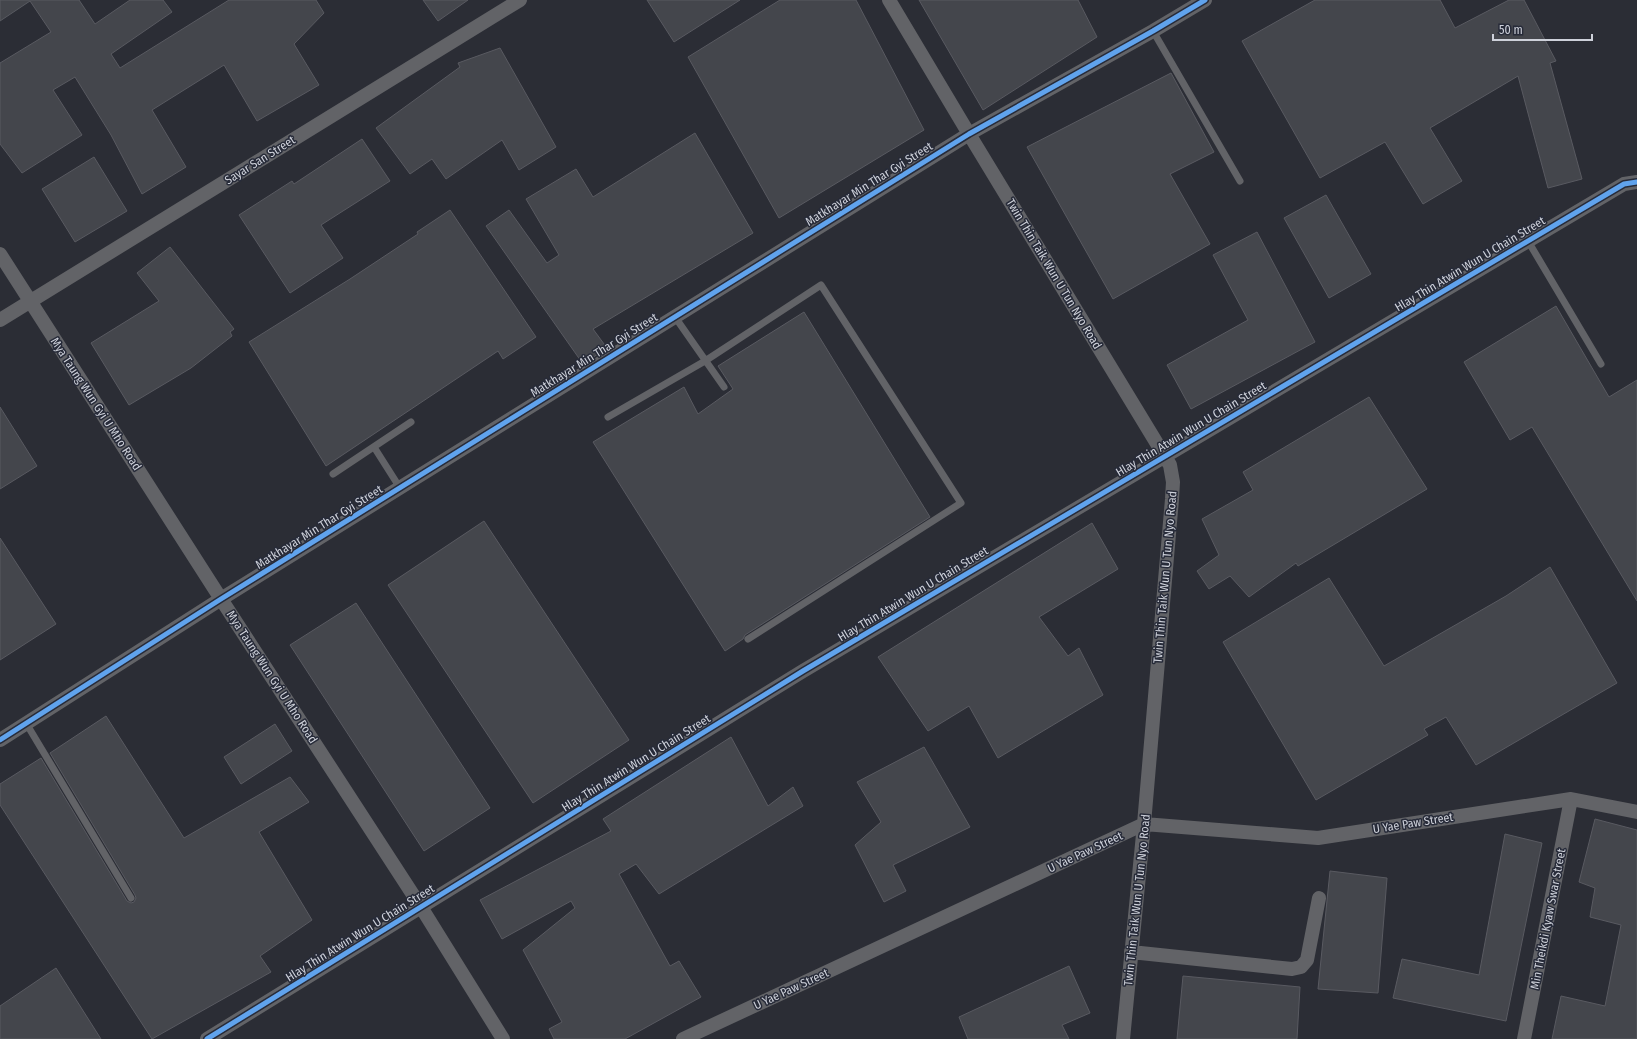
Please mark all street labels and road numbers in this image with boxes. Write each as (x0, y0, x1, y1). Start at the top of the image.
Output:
street label: Sayar San Street (222, 133, 298, 187)
street label: Matkhayar Min Thar Gyi Street (803, 139, 935, 229)
street label: Twin Thin Taik Wun U Tun Nyo Road (1003, 196, 1105, 352)
street label: Hlay Thin Atwin Wun U Chain Street (1392, 214, 1548, 314)
street label: Matkhayar Min Thar Gyi Street (528, 310, 660, 400)
street label: Mya Taung Wun Gyi U Mho Road (48, 335, 144, 473)
street label: Hlay Thin Atwin Wun U Chain Street (1113, 379, 1269, 479)
street label: Matkhayar Min Thar Gyi Street (253, 482, 385, 572)
street label: Twin Thin Taik Wun U Tun Nyo Road (1150, 490, 1180, 664)
street label: Hlay Thin Atwin Wun U Chain Street (835, 544, 991, 644)
street label: Mya Taung Wun Gyi U Mho Road (224, 608, 320, 746)
street label: Hlay Thin Atwin Wun U Chain Street (559, 711, 713, 815)
street label: U Yae Paw Street (1372, 810, 1454, 836)
street label: Twin Thin Taik Wun U Tun Nyo Road (1121, 813, 1153, 987)
street label: U Yae Paw Street (1045, 828, 1125, 876)
street label: Min Theikdi Kyaw Swar Street (1527, 847, 1569, 991)
street label: Hlay Thin Atwin Wun U Chain Street (283, 881, 437, 985)
street label: U Yae Paw Street (751, 965, 831, 1013)

